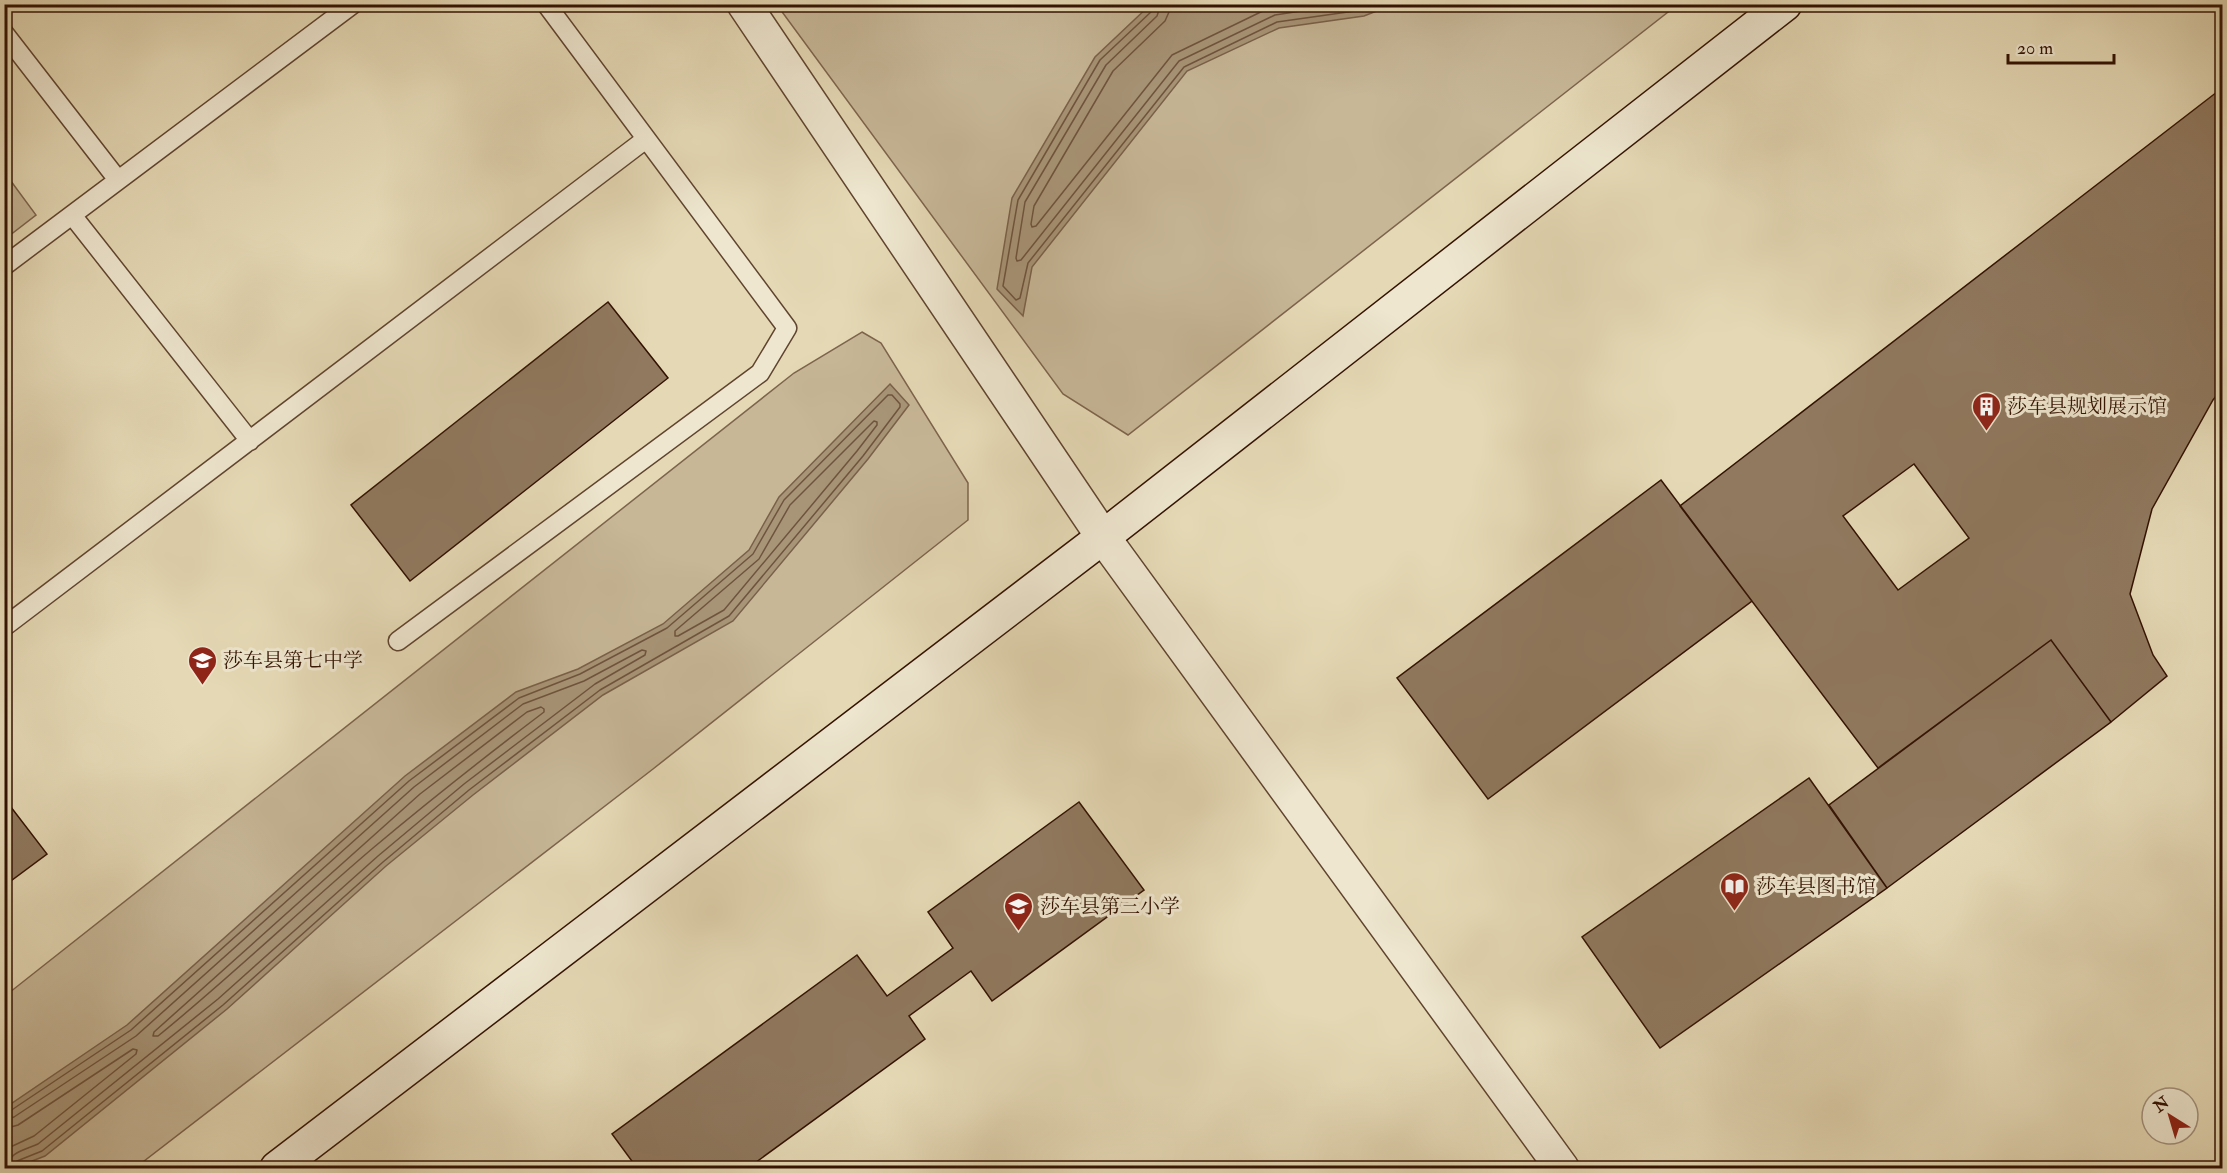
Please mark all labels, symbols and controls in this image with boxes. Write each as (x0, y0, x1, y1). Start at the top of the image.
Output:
scale bar (2008, 27, 2114, 65)
text: 20 m (2017, 37, 2053, 60)
building icon: 莎车县规划展示馆 (1970, 390, 2002, 432)
place label: 莎车县规划展示馆 (2007, 394, 2167, 419)
school or university icon: 莎车县第七中学 (186, 644, 218, 686)
place label: 莎车县第七中学 (223, 648, 363, 673)
library icon: 莎车县图书馆 (1719, 870, 1751, 912)
place label: 莎车县图书馆 (1756, 874, 1876, 899)
school or university icon: 莎车县第三小学 (1003, 890, 1035, 932)
place label: 莎车县第三小学 (1040, 894, 1180, 919)
north arrow (2140, 1086, 2200, 1146)
text: N (2149, 1092, 2174, 1118)

